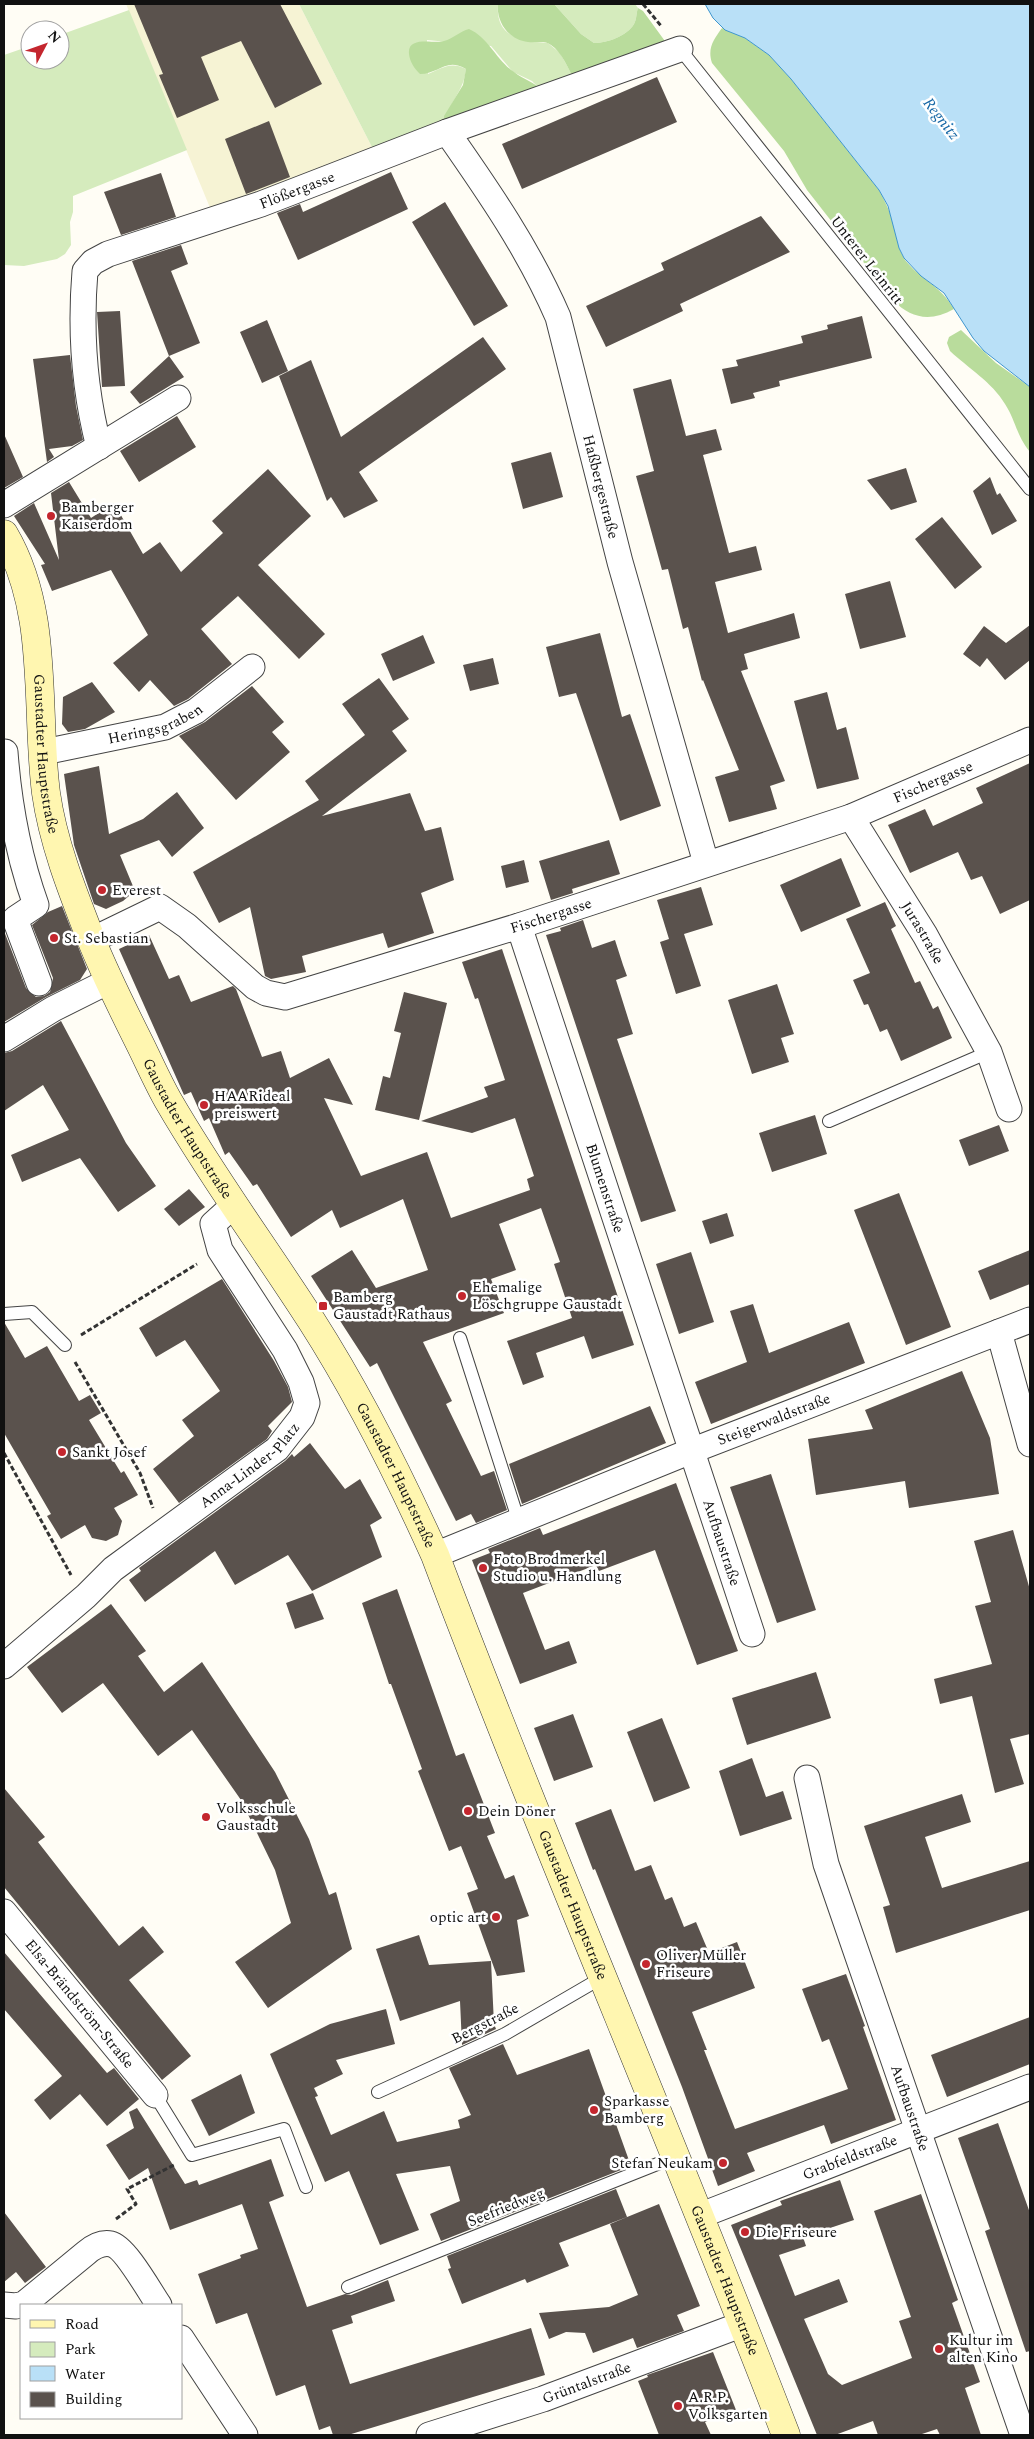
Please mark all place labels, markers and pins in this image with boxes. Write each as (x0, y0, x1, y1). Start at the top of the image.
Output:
place label: Bamberger Kaiserdom (61, 496, 134, 536)
marker: Bamberger Kaiserdom (45, 510, 57, 522)
place label: Everest (112, 879, 161, 902)
marker: Everest (96, 884, 108, 896)
place label: St. Sebastian (64, 927, 149, 950)
marker: St. Sebastian (48, 932, 60, 944)
place label: HAARideal preiswert (214, 1085, 290, 1125)
marker: HAARideal preiswert (198, 1099, 210, 1111)
place label: Ehemalige Löschgruppe Gaustadt (472, 1276, 622, 1316)
place label: Bamberg Gaustadt Rathaus (333, 1286, 450, 1326)
marker: Ehemalige Löschgruppe Gaustadt (456, 1290, 468, 1302)
marker: Bamberg Gaustadt Rathaus (317, 1300, 329, 1312)
place label: Sankt Josef (72, 1441, 148, 1464)
marker: Sankt Josef (56, 1446, 68, 1458)
place label: Foto Brodmerkel Studio u. Handlung (493, 1548, 622, 1588)
marker: Foto Brodmerkel Studio u. Handlung (477, 1562, 489, 1574)
place label: Volksschule Gaustadt (216, 1797, 296, 1837)
place label: Dein Döner (478, 1800, 556, 1823)
marker: Dein Döner (462, 1805, 474, 1817)
marker: Volksschule Gaustadt (200, 1811, 212, 1823)
place label: optic art (430, 1906, 486, 1929)
marker: optic art (490, 1911, 502, 1923)
place label: Oliver Müller Friseure (656, 1944, 746, 1984)
marker: Oliver Müller Friseure (640, 1958, 652, 1970)
place label: Sparkasse Bamberg (604, 2090, 669, 2130)
marker: Sparkasse Bamberg (588, 2104, 600, 2116)
place label: Stefan Neukam (611, 2152, 713, 2175)
marker: Stefan Neukam (717, 2157, 729, 2169)
place label: Die Friseure (755, 2221, 837, 2244)
marker: Die Friseure (739, 2226, 751, 2238)
place label: Kultur im alten Kino (949, 2329, 1018, 2369)
marker: Kultur im alten Kino (933, 2343, 945, 2355)
place label: A.R.P. Volksgarten (688, 2386, 768, 2426)
marker: A.R.P. Volksgarten (672, 2400, 684, 2412)

